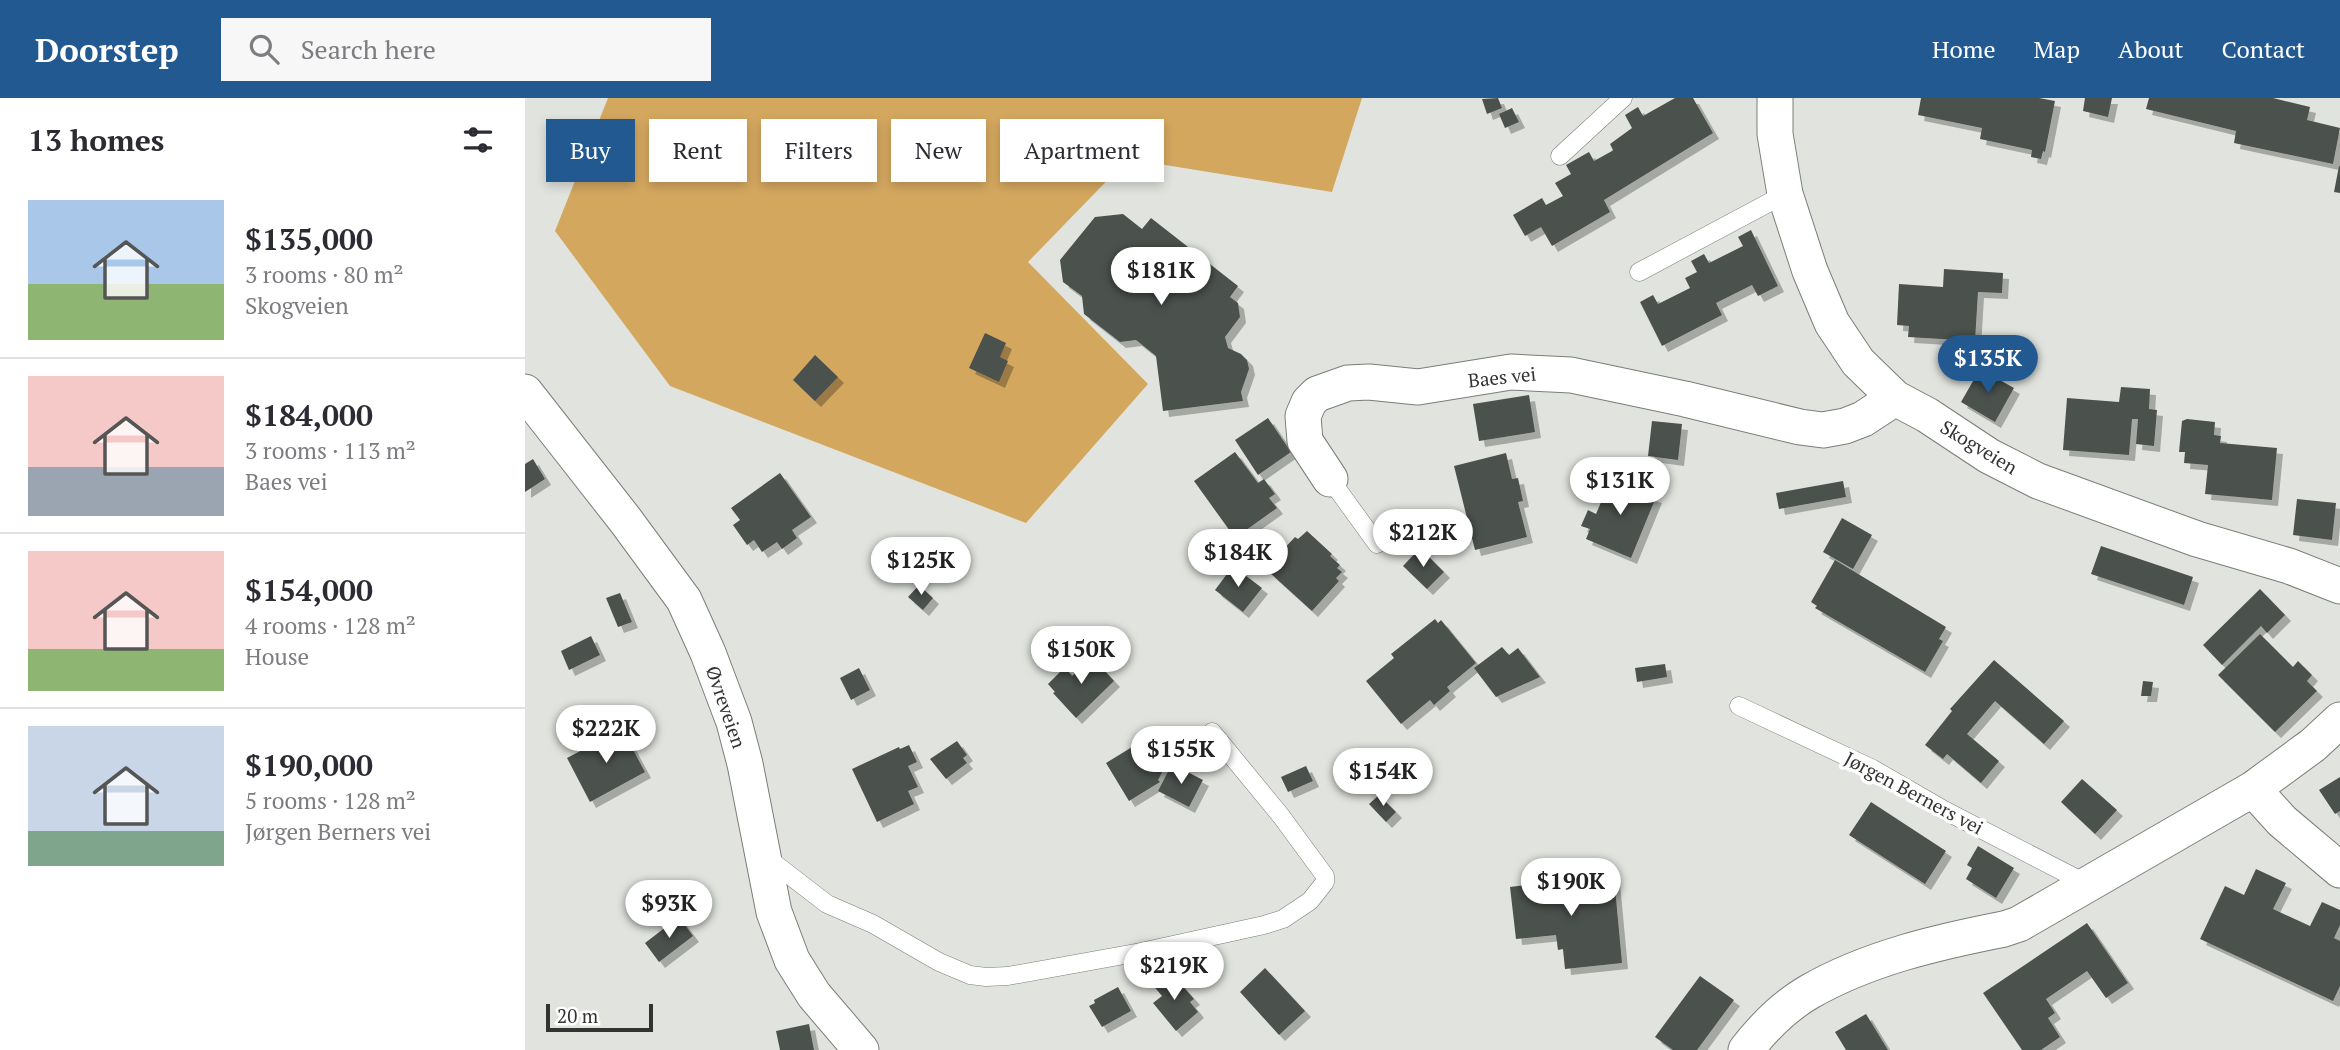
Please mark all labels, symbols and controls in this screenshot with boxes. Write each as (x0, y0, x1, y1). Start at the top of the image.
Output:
search box (221, 18, 711, 81)
text: Doorstep (35, 28, 179, 71)
icon: search (245, 30, 283, 68)
text: Search here (301, 32, 436, 66)
text: Home (1932, 33, 1996, 65)
text: Map (2034, 33, 2080, 65)
text: About (2118, 33, 2184, 65)
text: Contact (2222, 33, 2305, 65)
chip: Buy (546, 119, 635, 182)
chip: Rent (649, 119, 747, 182)
chip: Filters (761, 119, 877, 182)
chip: New (891, 119, 986, 182)
chip: Apartment (1000, 119, 1164, 182)
text: 13 homes (28, 120, 164, 160)
icon: filters (459, 121, 497, 159)
text: $135,000 (245, 219, 373, 259)
icon: home (84, 228, 168, 312)
pin: $181K (1112, 248, 1210, 307)
text: $181K (1127, 254, 1195, 285)
text: 3 rooms · 80 m² (245, 259, 404, 290)
text: Skogveien (245, 290, 349, 321)
pin: $135K (1939, 336, 2037, 395)
text: $135K (1954, 342, 2022, 373)
street label: Baes vei (1467, 361, 1537, 393)
text: $184,000 (245, 395, 373, 435)
icon: home (84, 404, 168, 488)
street label: Skogveien (1936, 414, 2022, 479)
text: 3 rooms · 113 m² (245, 435, 416, 466)
pin: $131K (1571, 458, 1669, 517)
text: $131K (1586, 464, 1654, 495)
text: Baes vei (245, 466, 328, 497)
pin: $212K (1374, 510, 1472, 569)
text: $212K (1389, 516, 1457, 547)
pin: $184K (1189, 530, 1287, 589)
text: $184K (1204, 536, 1272, 567)
pin: $125K (872, 538, 970, 597)
text: $125K (887, 544, 955, 575)
text: $154,000 (245, 570, 373, 610)
icon: home (84, 579, 168, 663)
text: 4 rooms · 128 m² (245, 610, 416, 641)
pin: $150K (1032, 626, 1130, 686)
text: $150K (1047, 633, 1115, 664)
text: House (245, 641, 309, 672)
street label: Øvreveien (701, 662, 752, 751)
pin: $222K (557, 706, 655, 765)
text: $222K (572, 712, 640, 743)
pin: $155K (1132, 726, 1230, 786)
text: $155K (1147, 733, 1215, 764)
text: $190,000 (245, 745, 373, 785)
street label: Jørgen Berners vei (1840, 745, 1988, 840)
pin: $154K (1334, 748, 1432, 808)
icon: home (84, 754, 168, 838)
text: $154K (1349, 755, 1417, 786)
text: 5 rooms · 128 m² (245, 785, 416, 816)
text: Jørgen Berners vei (245, 816, 431, 847)
pin: $190K (1522, 858, 1620, 918)
text: $190K (1537, 865, 1605, 896)
pin: $93K (628, 880, 710, 940)
text: $93K (641, 887, 697, 918)
pin: $219K (1125, 942, 1223, 1002)
text: $219K (1140, 949, 1208, 980)
scale bar (546, 1001, 653, 1033)
text: 20 m (557, 1003, 598, 1028)

